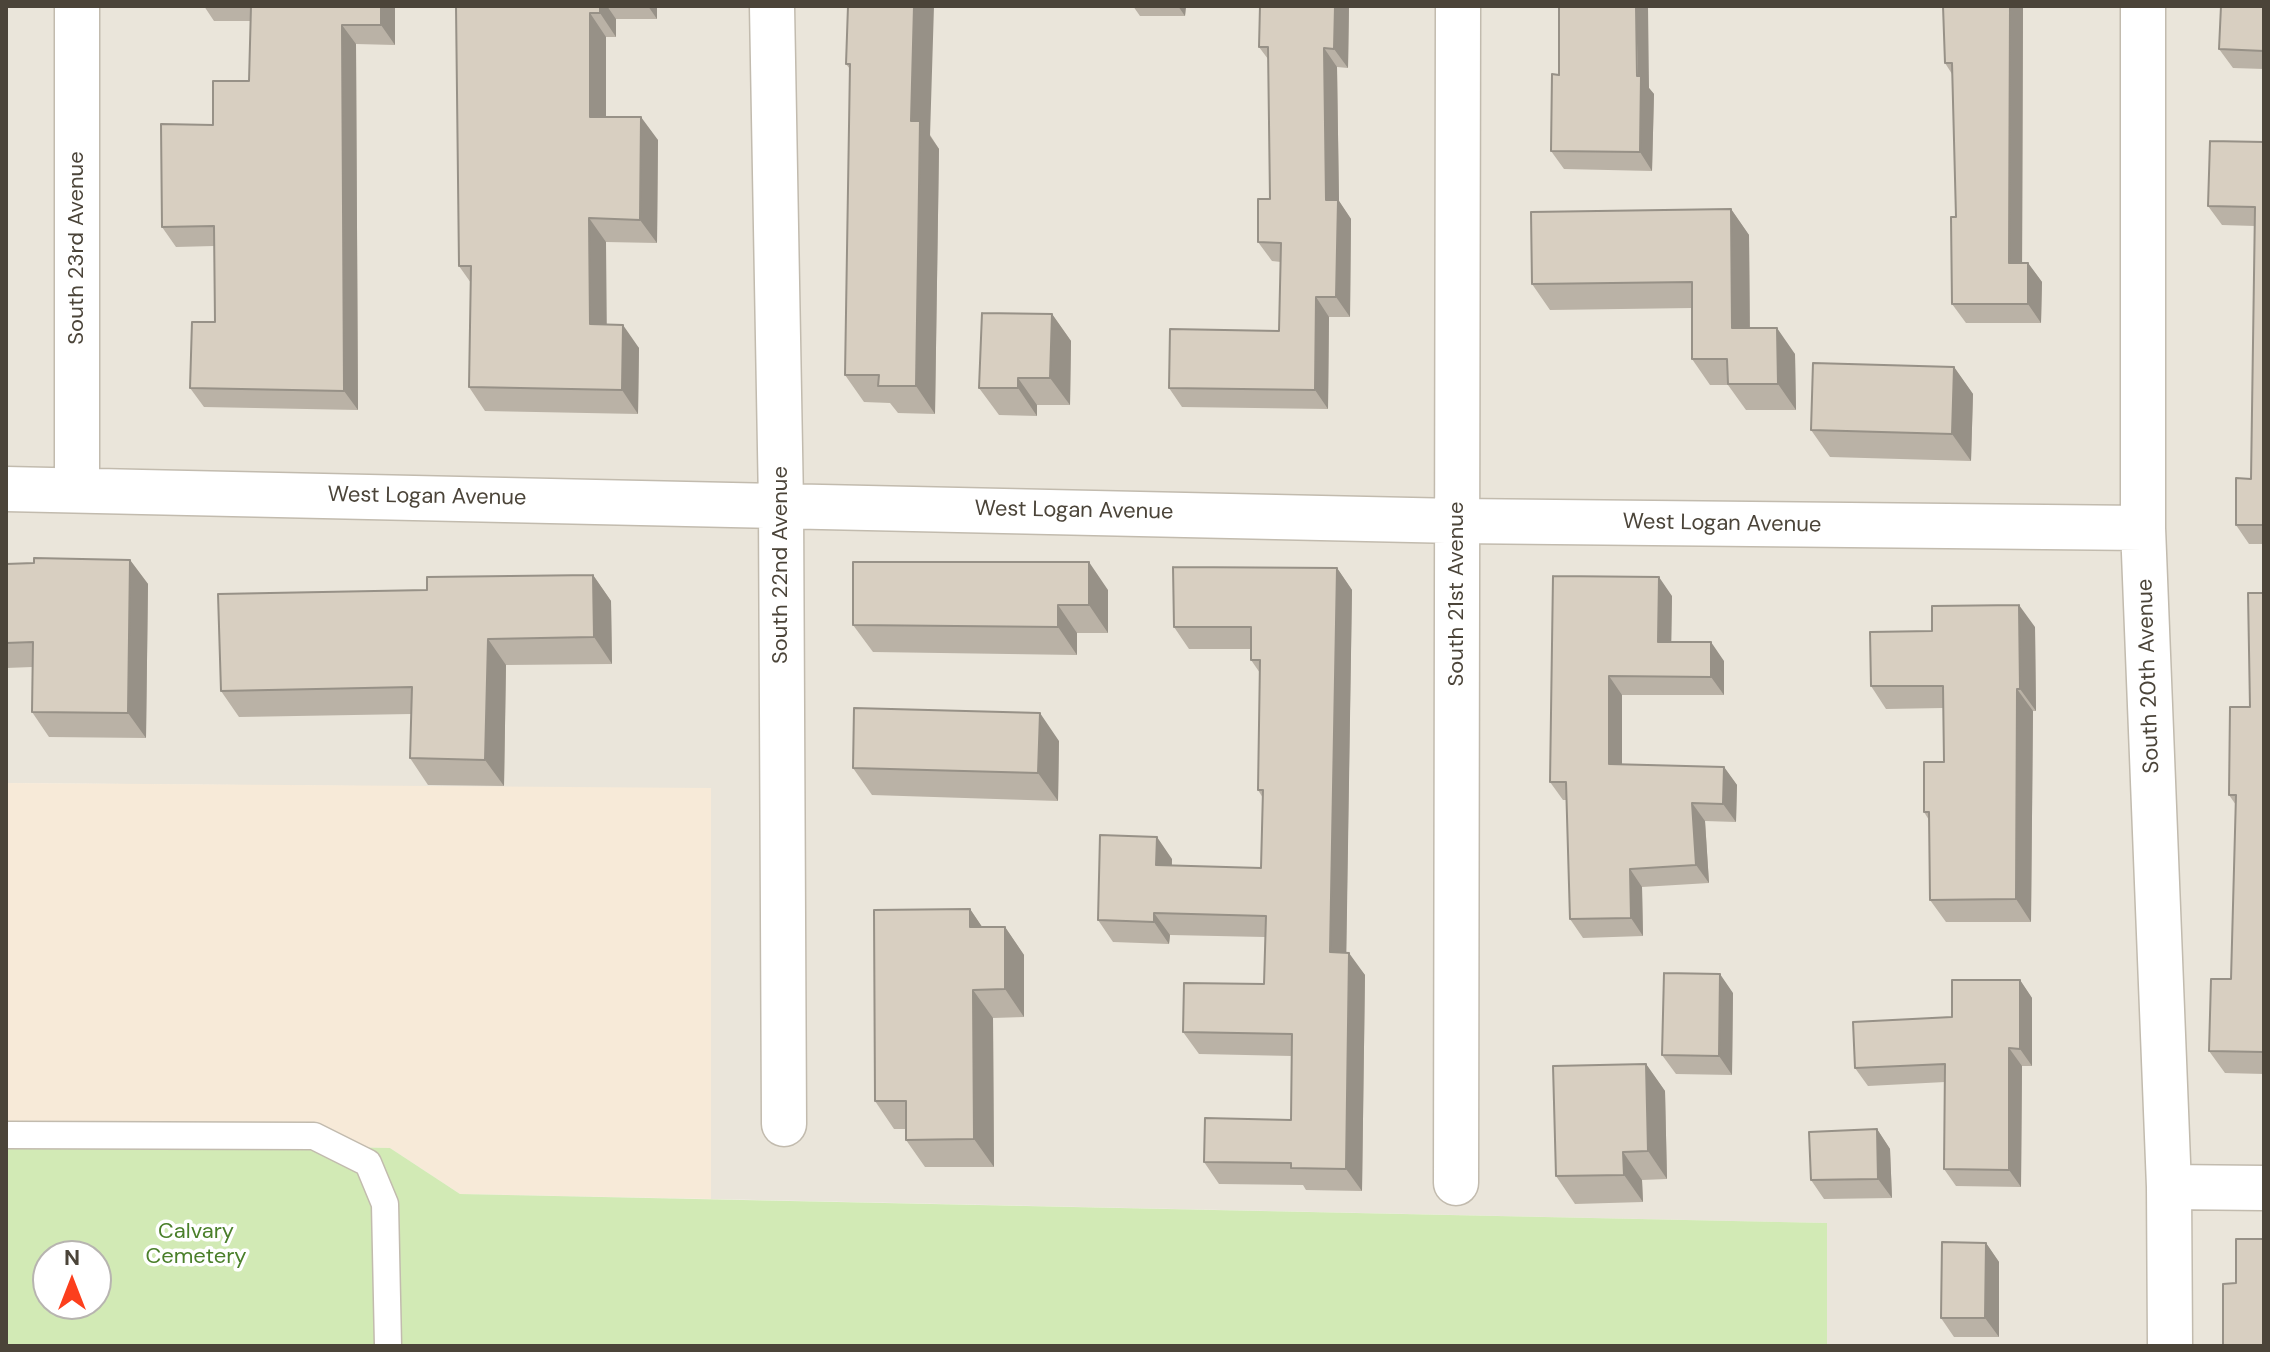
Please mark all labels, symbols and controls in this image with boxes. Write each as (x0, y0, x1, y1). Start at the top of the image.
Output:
street label: South 23rd Avenue (64, 151, 90, 345)
street label: South 22nd Avenue (768, 466, 794, 664)
street label: West Logan Avenue (327, 482, 527, 512)
street label: West Logan Avenue (974, 496, 1174, 526)
street label: South 21st Avenue (1444, 502, 1470, 686)
street label: West Logan Avenue (1622, 509, 1822, 539)
street label: South 20th Avenue (2132, 578, 2166, 774)
park label: Calvary Cemetery (145, 1219, 247, 1270)
north arrow (32, 1240, 112, 1320)
text: N (64, 1243, 80, 1272)

